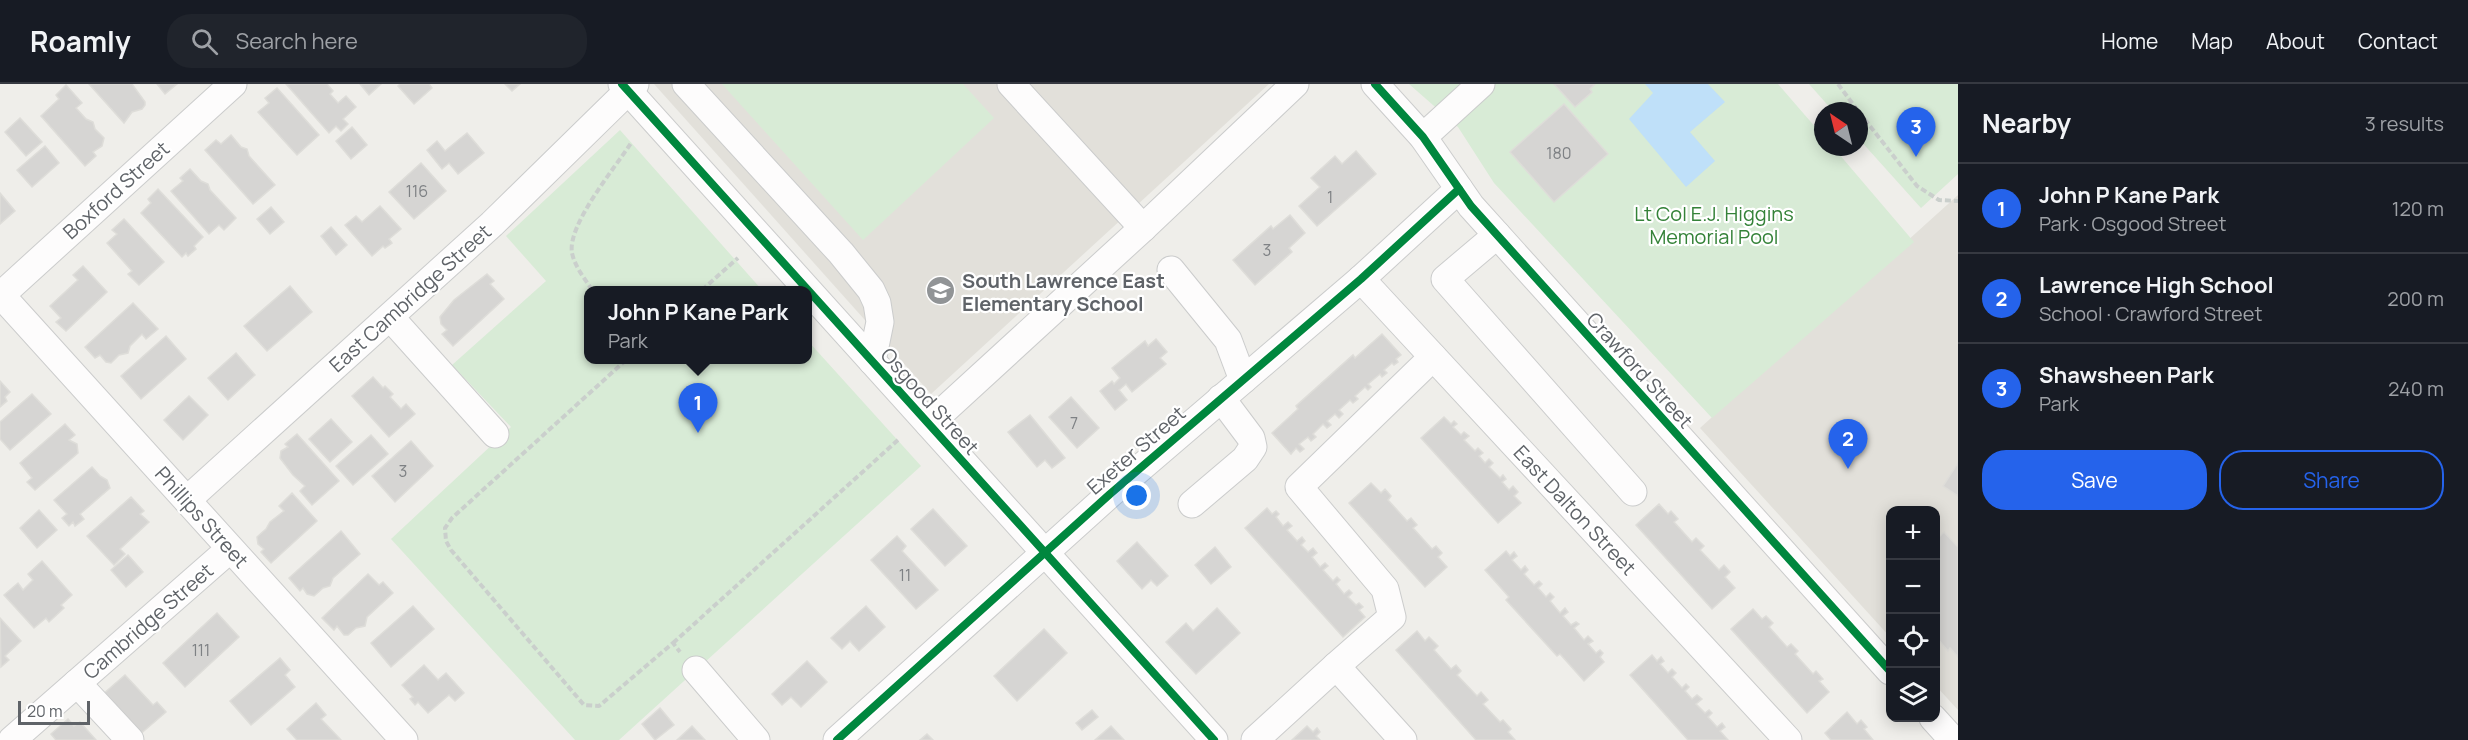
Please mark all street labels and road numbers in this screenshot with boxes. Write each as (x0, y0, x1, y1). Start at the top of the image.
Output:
street label: Boxford Street (57, 135, 175, 245)
street label: East Cambridge Street (323, 218, 497, 378)
street label: Crawford Street (1581, 306, 1699, 434)
street label: Osgood Street (875, 342, 985, 460)
street label: Exeter Street (1081, 400, 1191, 500)
street label: East Dalton Street (1508, 439, 1642, 581)
street label: Phillips Street (149, 461, 255, 573)
street label: Cambridge Street (77, 557, 219, 685)

